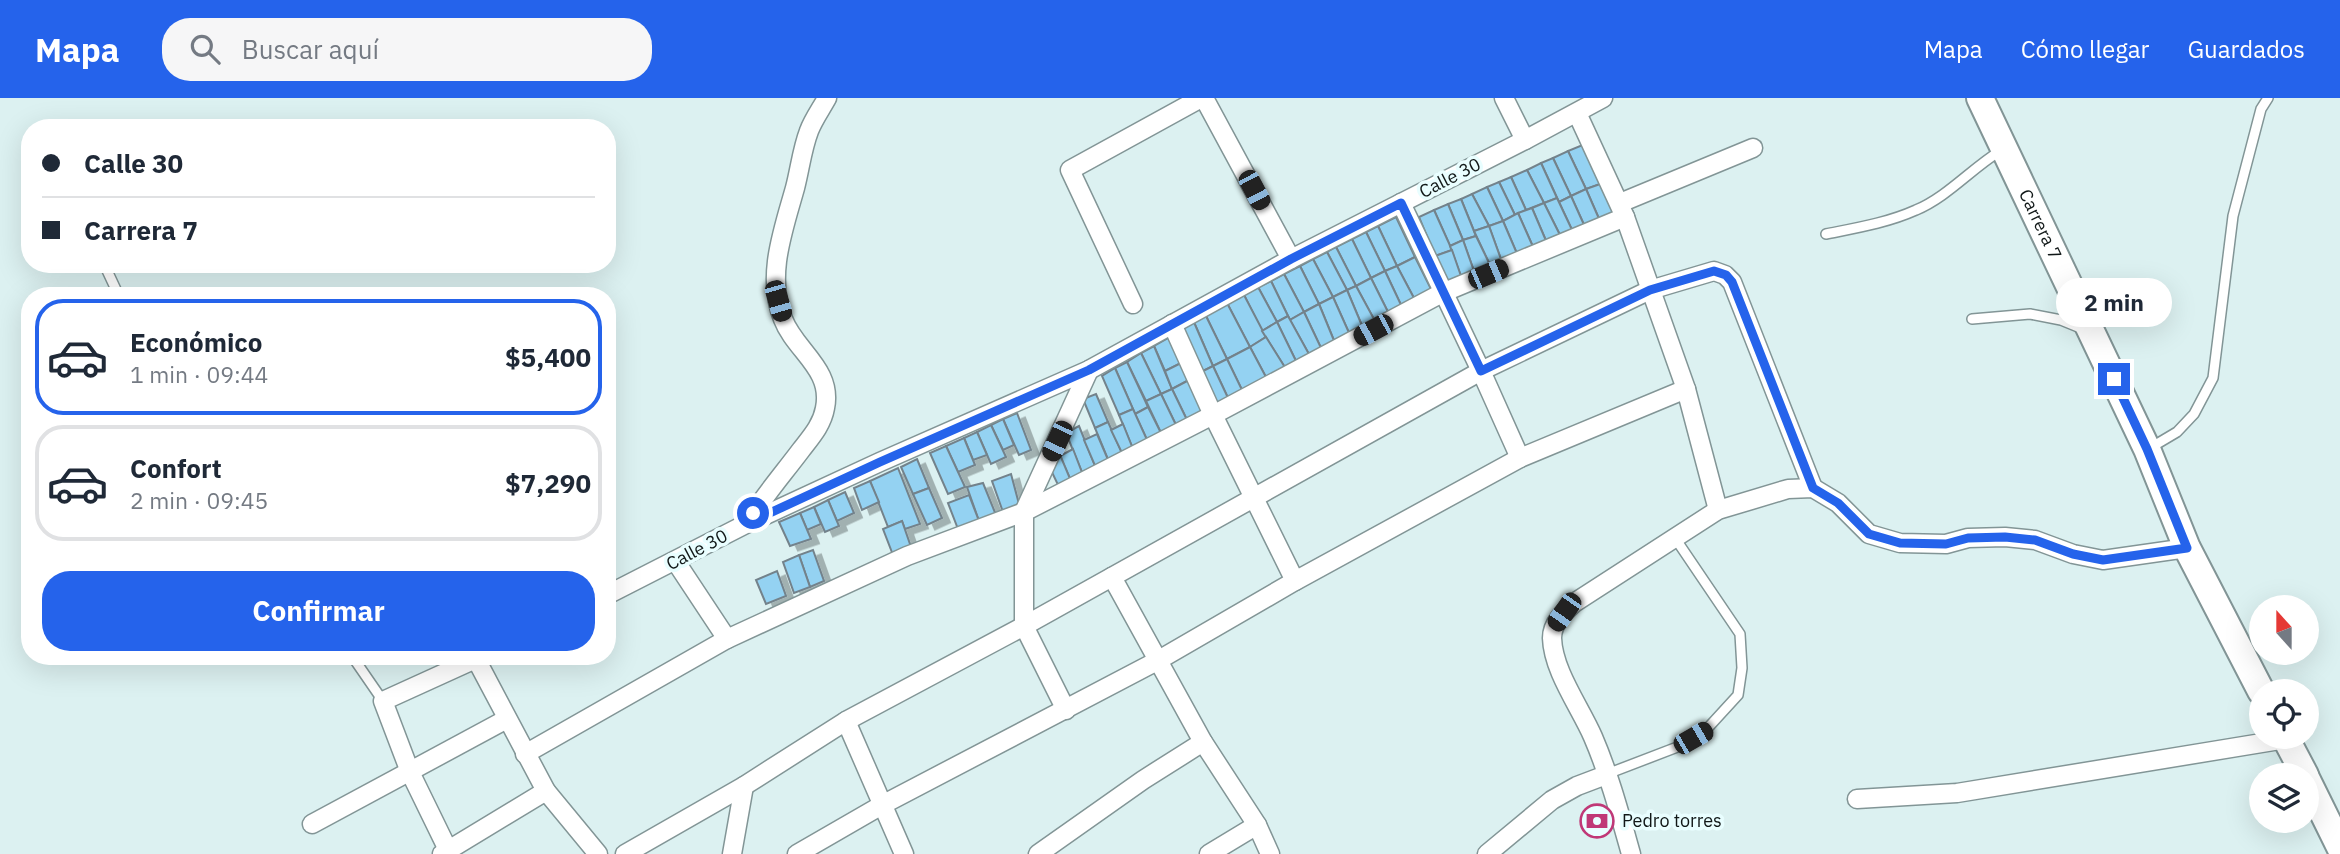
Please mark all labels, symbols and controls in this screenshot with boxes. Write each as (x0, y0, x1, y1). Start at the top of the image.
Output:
search box (162, 18, 652, 81)
text: Mapa (35, 28, 120, 71)
icon: search (186, 30, 224, 68)
text: Buscar aquí (242, 32, 379, 66)
text: Mapa (1924, 33, 1983, 65)
text: Cómo llegar (2021, 33, 2149, 65)
text: Guardados (2187, 33, 2305, 65)
text: Calle 30 (84, 146, 183, 180)
street label: Calle 30 (1415, 152, 1485, 203)
car (1235, 167, 1274, 213)
street label: Carrera 7 (2014, 185, 2067, 263)
text: Carrera 7 (84, 213, 198, 247)
car (1465, 256, 1512, 292)
car (763, 278, 794, 324)
callout: 2 min (2056, 278, 2172, 327)
text: 2 min (2084, 287, 2144, 317)
car (1350, 311, 1397, 349)
text: Económico (130, 325, 262, 359)
icon: car (46, 326, 109, 389)
text: $5,400 (505, 340, 591, 374)
text: 1 min · 09:44 (130, 359, 268, 389)
route end (2098, 363, 2130, 395)
car (1039, 418, 1076, 464)
text: Confort (130, 451, 222, 485)
icon: car (46, 452, 109, 515)
text: $7,290 (505, 466, 591, 500)
text: 2 min · 09:45 (130, 485, 268, 515)
route start (737, 497, 769, 529)
street label: Calle 30 (662, 524, 731, 575)
button: Confirmar (42, 571, 595, 651)
car (1544, 589, 1585, 635)
north arrow (2249, 595, 2319, 665)
map controls (2249, 595, 2319, 833)
button: locate (2249, 679, 2319, 749)
car (1670, 718, 1717, 758)
button: layers (2249, 763, 2319, 833)
bank icon: Pedro torres (1578, 802, 1616, 840)
place label: Pedro torres (1622, 809, 1722, 832)

